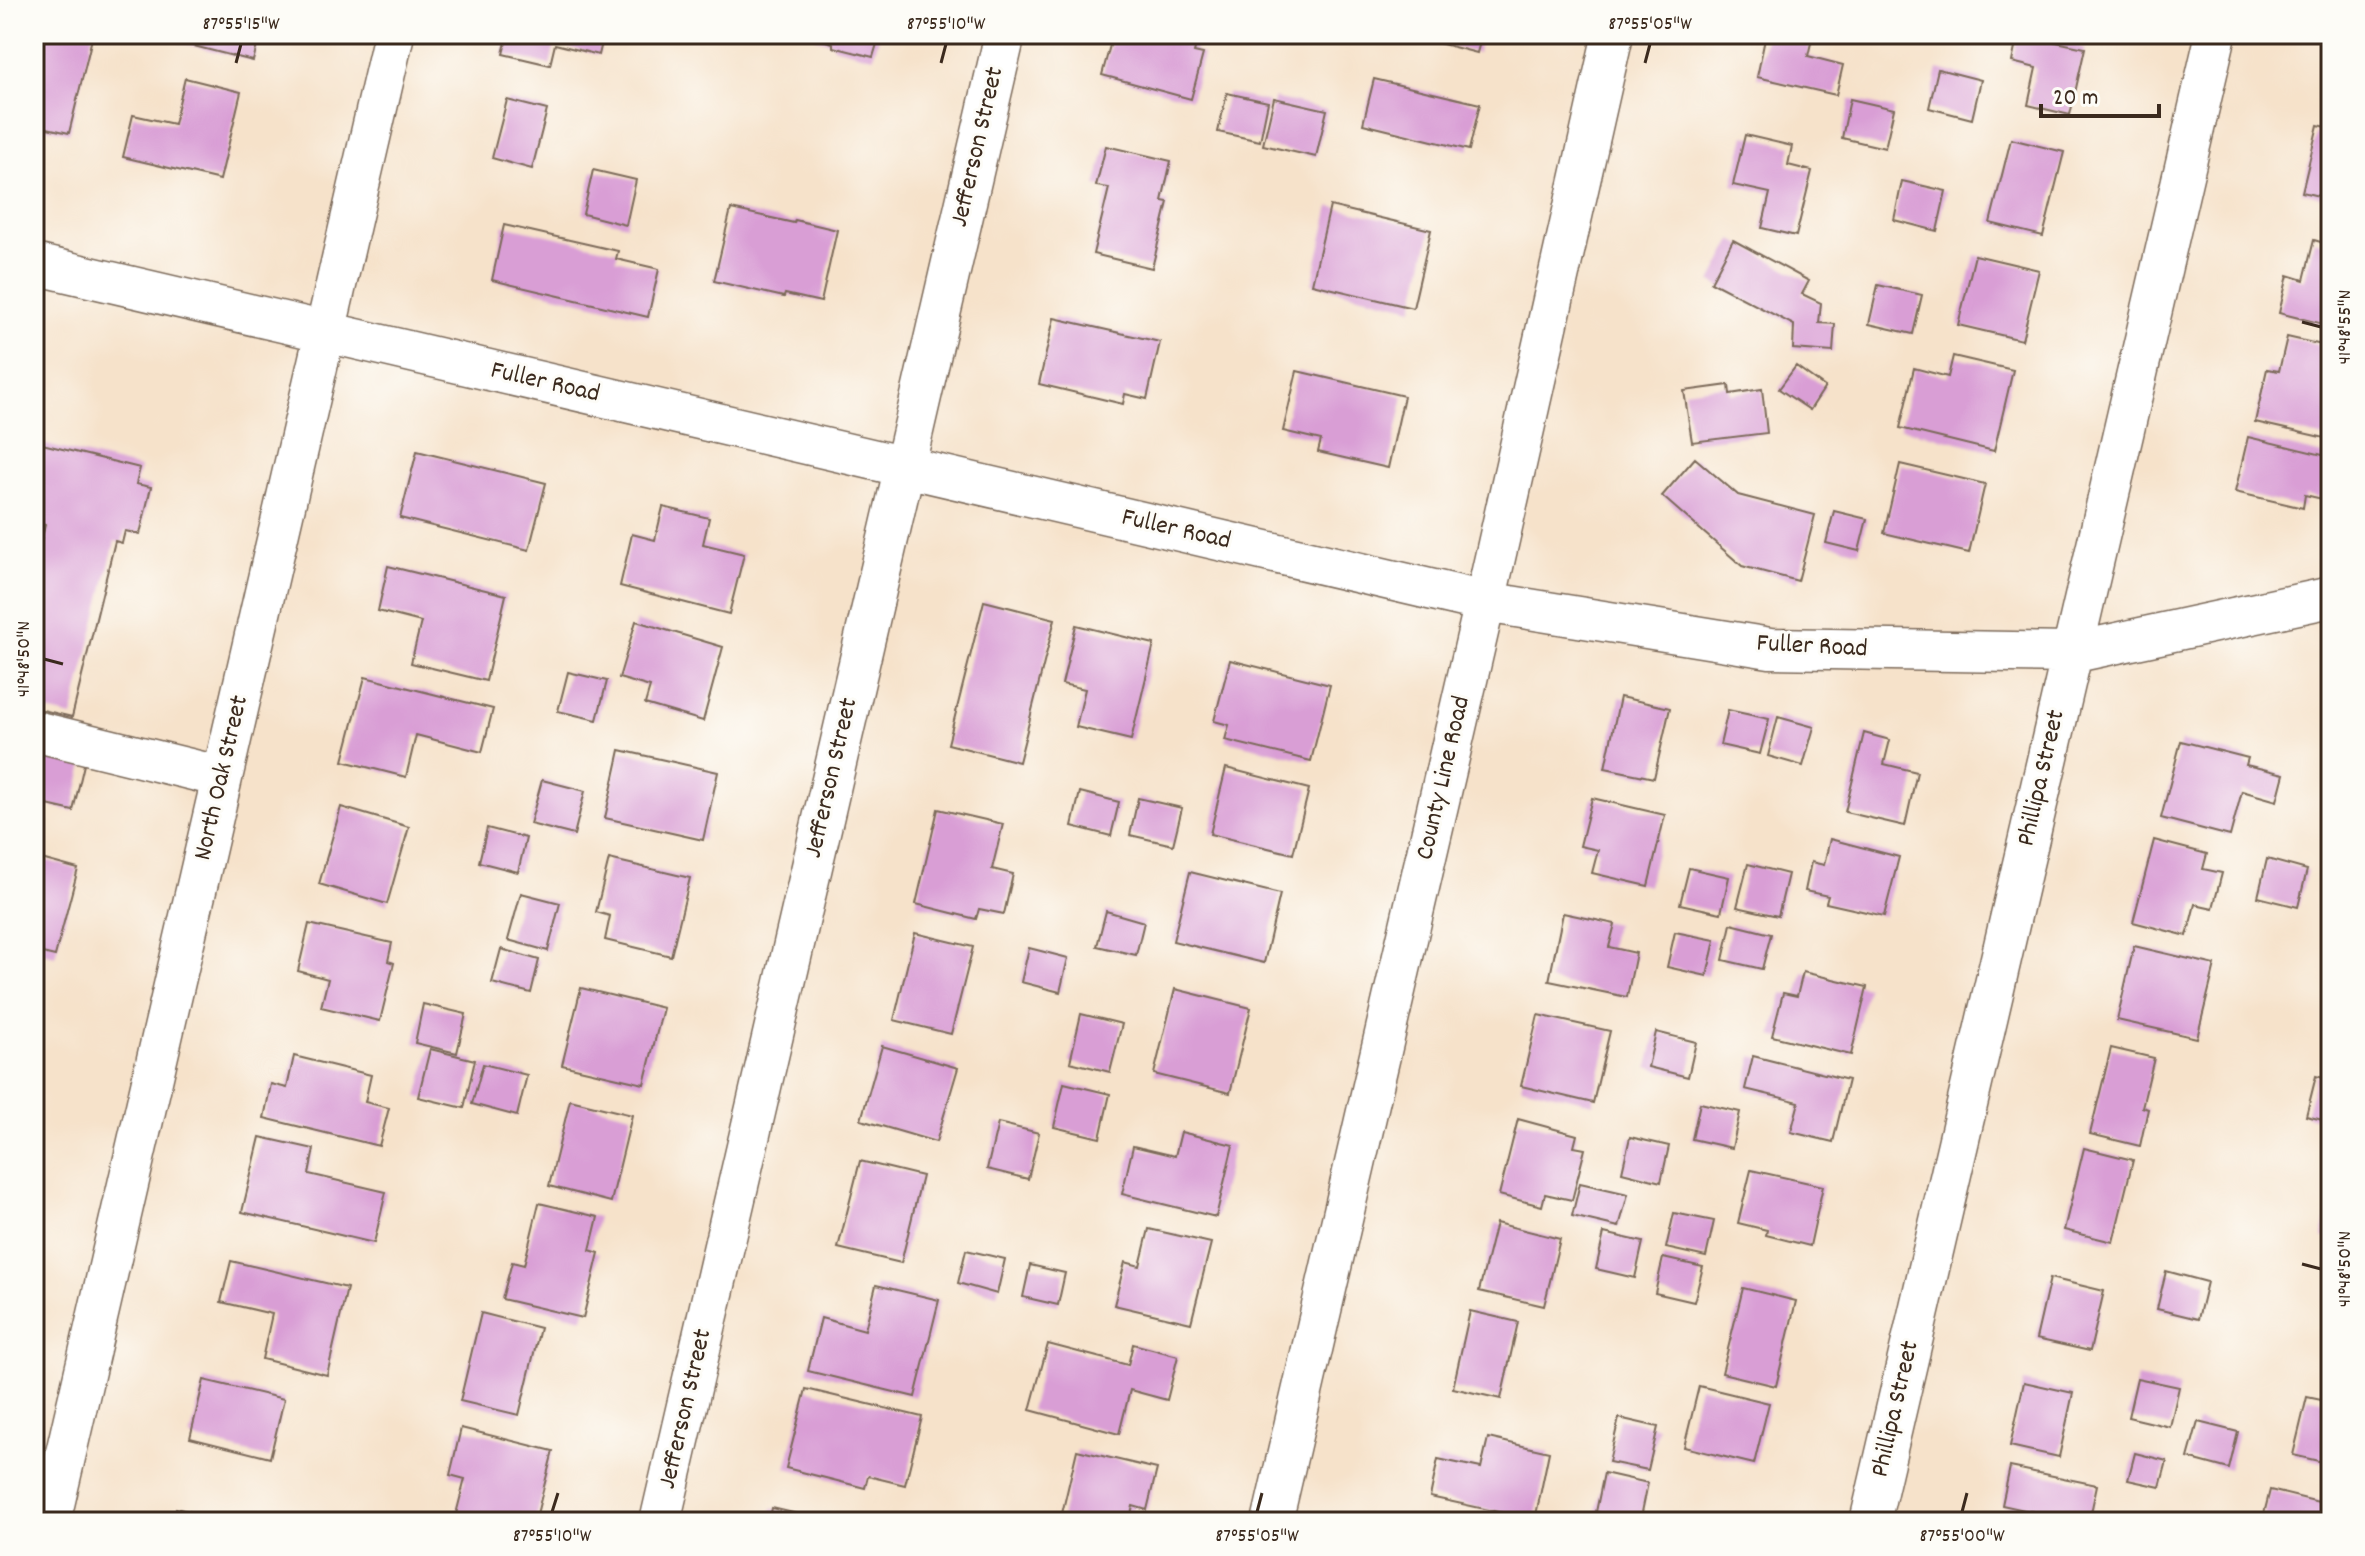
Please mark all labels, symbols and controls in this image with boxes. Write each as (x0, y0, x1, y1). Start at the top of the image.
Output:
text: 87°55'15"W (203, 11, 280, 39)
text: 87°55'10"W (907, 11, 986, 39)
text: 87°55'05"W (1608, 11, 1692, 39)
street label: Jefferson Street (942, 63, 1014, 231)
scale bar (2041, 68, 2159, 118)
text: 20 m (2053, 82, 2099, 116)
text: 41°48'55"N (2332, 290, 2360, 364)
street label: Fuller Road (487, 353, 603, 413)
street label: Fuller Road (1118, 500, 1234, 560)
text: 41°48'50"N (11, 621, 39, 697)
street label: Fuller Road (1756, 626, 1868, 668)
street label: North Oak Street (185, 691, 259, 864)
street label: County Line Road (1407, 692, 1481, 864)
street label: Jefferson Street (796, 694, 868, 862)
street label: Phillipa Street (2008, 706, 2076, 850)
text: 41°48'50"N (2332, 1231, 2360, 1307)
street label: Jefferson Street (650, 1325, 722, 1493)
street label: Phillipa Street (1862, 1337, 1930, 1481)
text: 87°55'10"W (513, 1523, 592, 1551)
text: 87°55'05"W (1215, 1523, 1299, 1551)
text: 87°55'00"W (1920, 1523, 2005, 1551)

